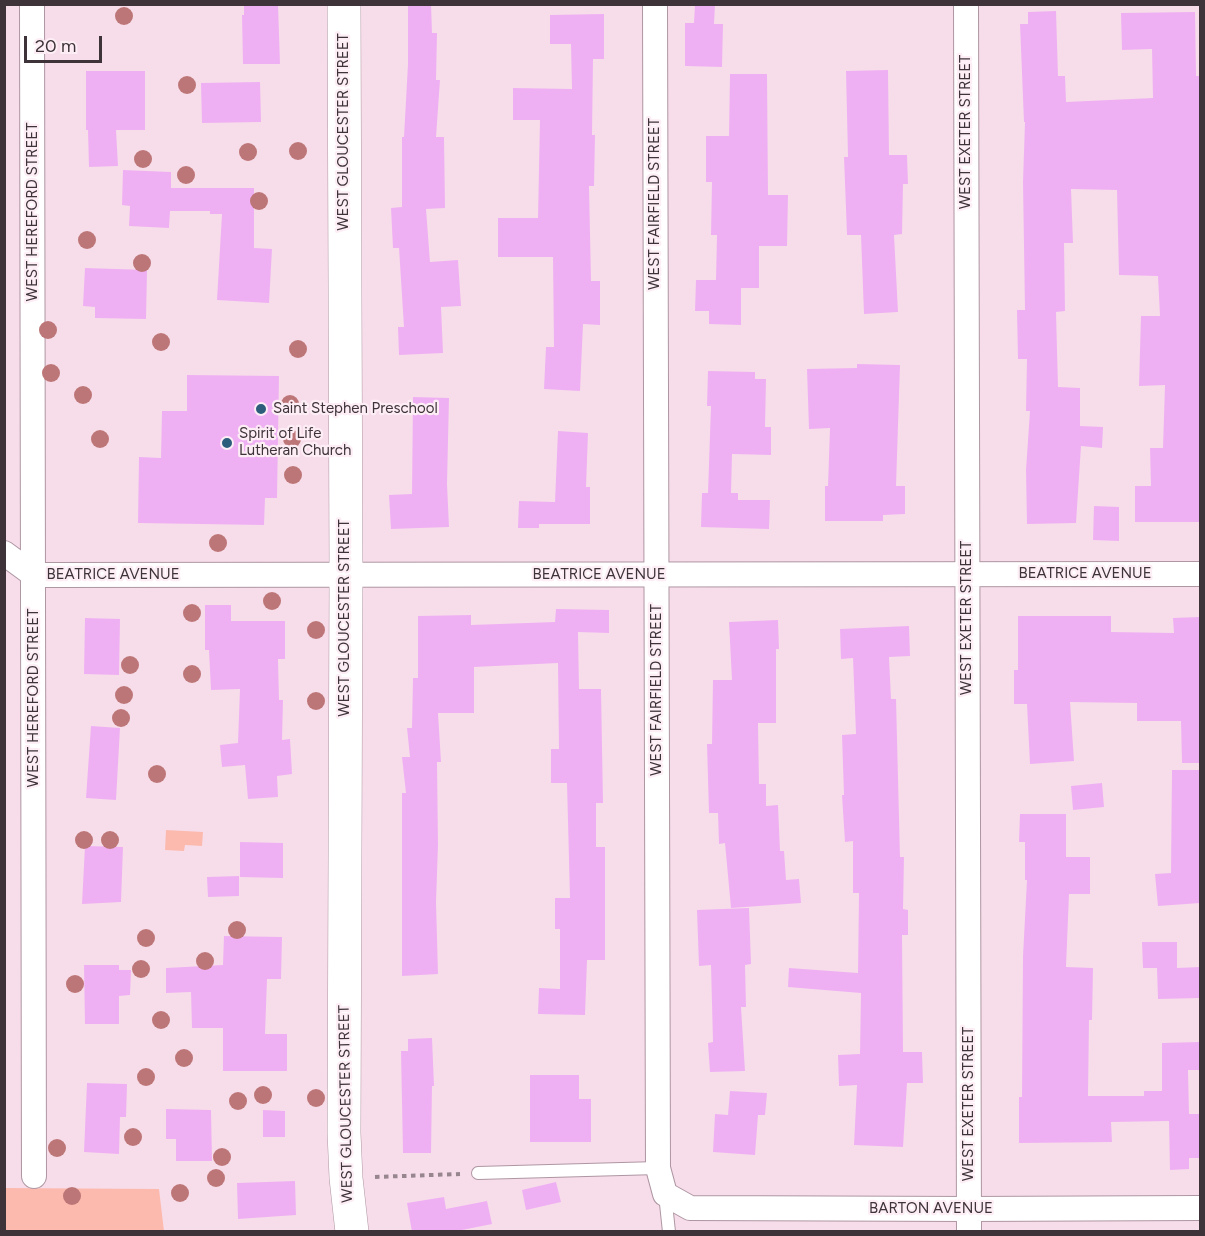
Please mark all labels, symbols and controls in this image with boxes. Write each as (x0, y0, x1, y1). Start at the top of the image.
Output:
scale bar (27, 24, 105, 62)
street label: WEST GLOUCESTER STREET (335, 33, 353, 231)
text: 20 m (35, 35, 76, 57)
street label: WEST EXETER STREET (957, 55, 975, 209)
street label: WEST FAIRFIELD STREET (646, 118, 664, 290)
street label: WEST HEREFORD STREET (24, 122, 42, 302)
place label: Saint Stephen Preschool (273, 400, 438, 418)
marker: Saint Stephen Preschool (254, 402, 268, 416)
place label: Spirit of Life Lutheran Church (239, 425, 351, 460)
marker: Spirit of Life Lutheran Church (220, 436, 234, 450)
street label: WEST GLOUCESTER STREET (336, 519, 354, 717)
street label: WEST EXETER STREET (958, 541, 976, 695)
street label: BEATRICE AVENUE (1018, 565, 1152, 583)
street label: BEATRICE AVENUE (46, 566, 180, 584)
street label: BEATRICE AVENUE (532, 566, 666, 584)
street label: WEST FAIRFIELD STREET (648, 604, 666, 776)
street label: WEST HEREFORD STREET (25, 608, 43, 788)
street label: WEST GLOUCESTER STREET (335, 1005, 357, 1203)
street label: WEST EXETER STREET (960, 1027, 978, 1181)
street label: BARTON AVENUE (869, 1200, 993, 1218)

